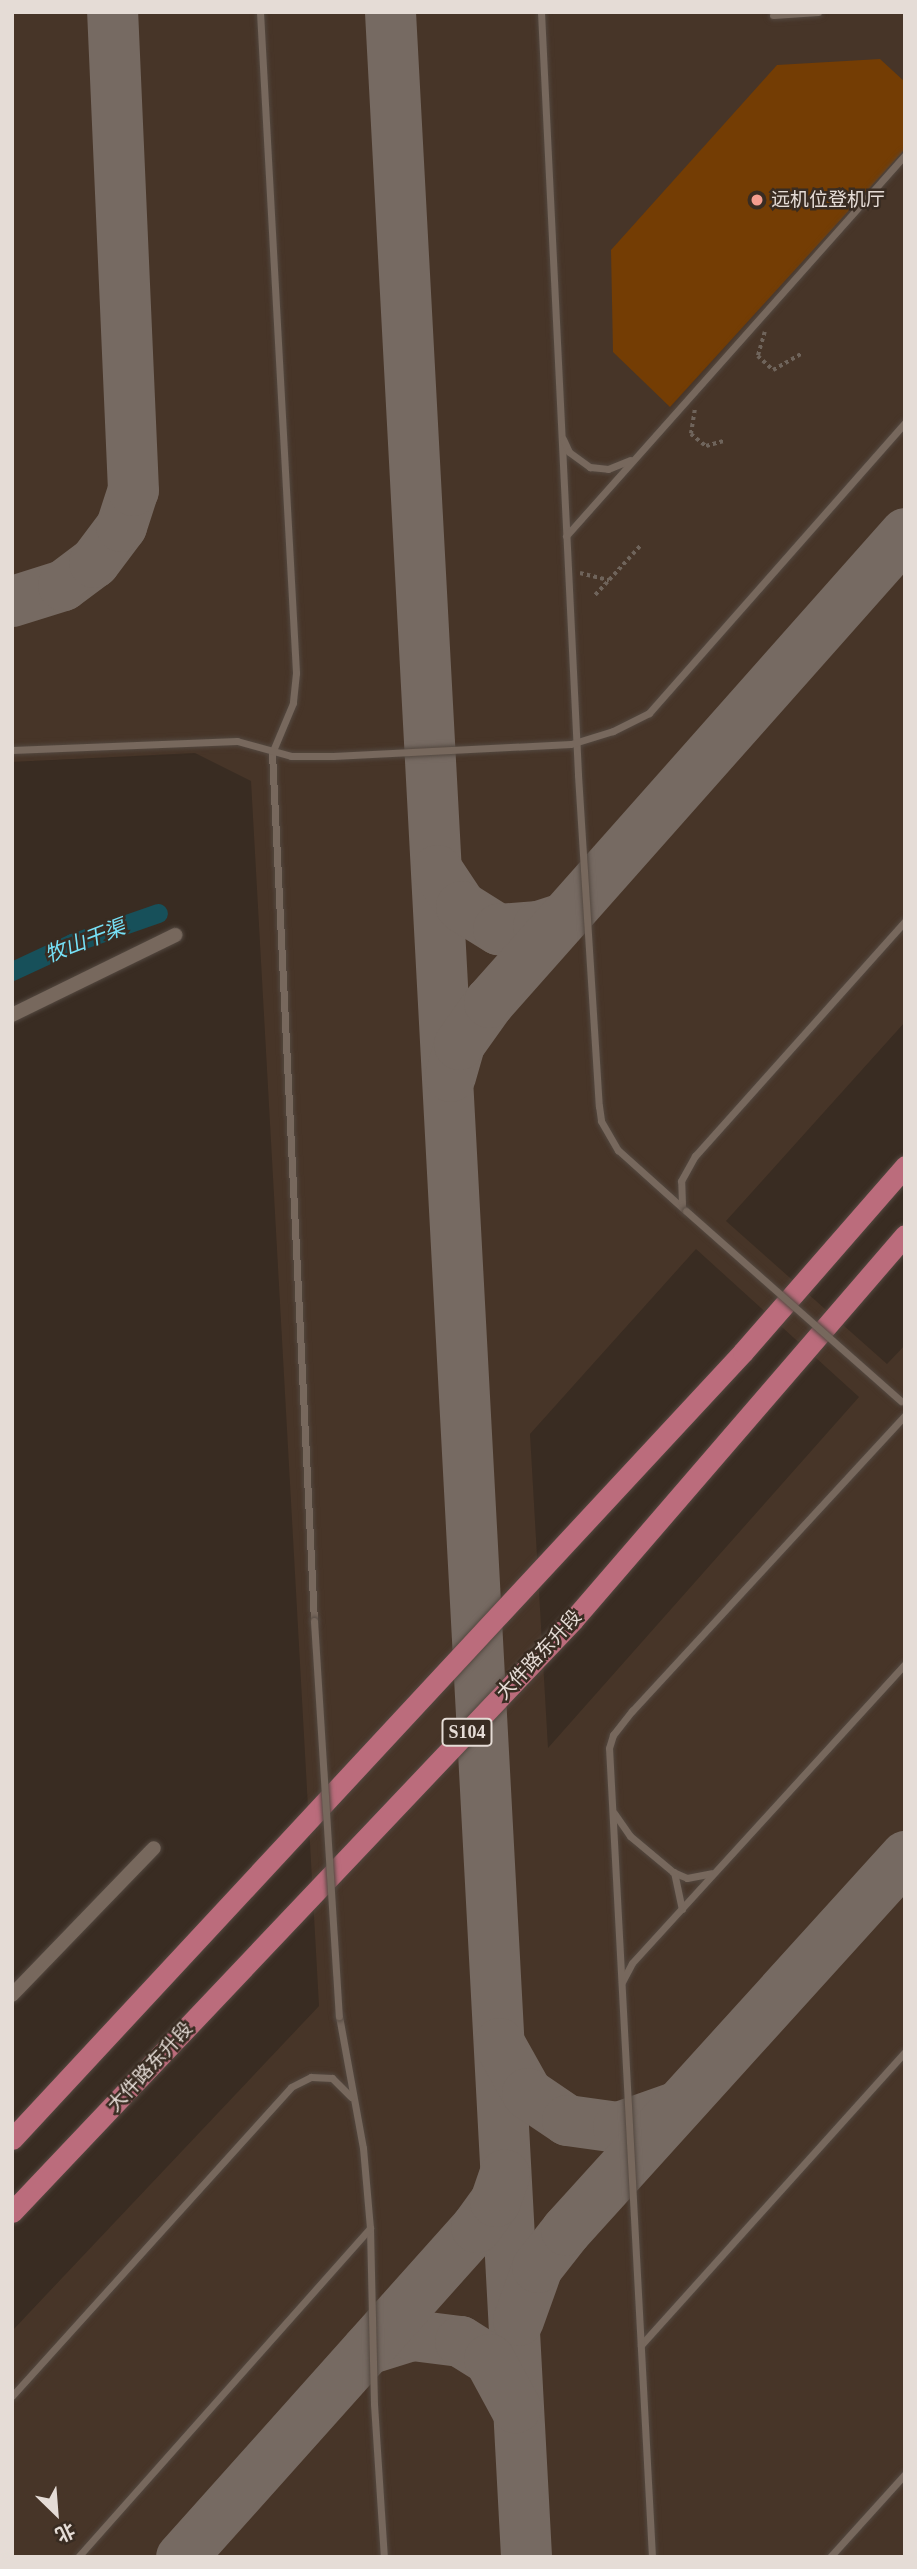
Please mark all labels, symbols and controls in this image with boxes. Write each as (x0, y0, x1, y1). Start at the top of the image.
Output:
place label: 远机位登机厅 (771, 189, 885, 211)
marker: 远机位登机厅 (749, 192, 765, 208)
water label: 牧山干渠 (41, 914, 129, 968)
street label: 大件路东升段 (492, 1606, 586, 1704)
road number: S104 (441, 1717, 493, 1746)
street label: 大件路东升段 (103, 2018, 197, 2116)
north arrow (21, 2478, 91, 2548)
text: 北 (52, 2519, 78, 2546)

